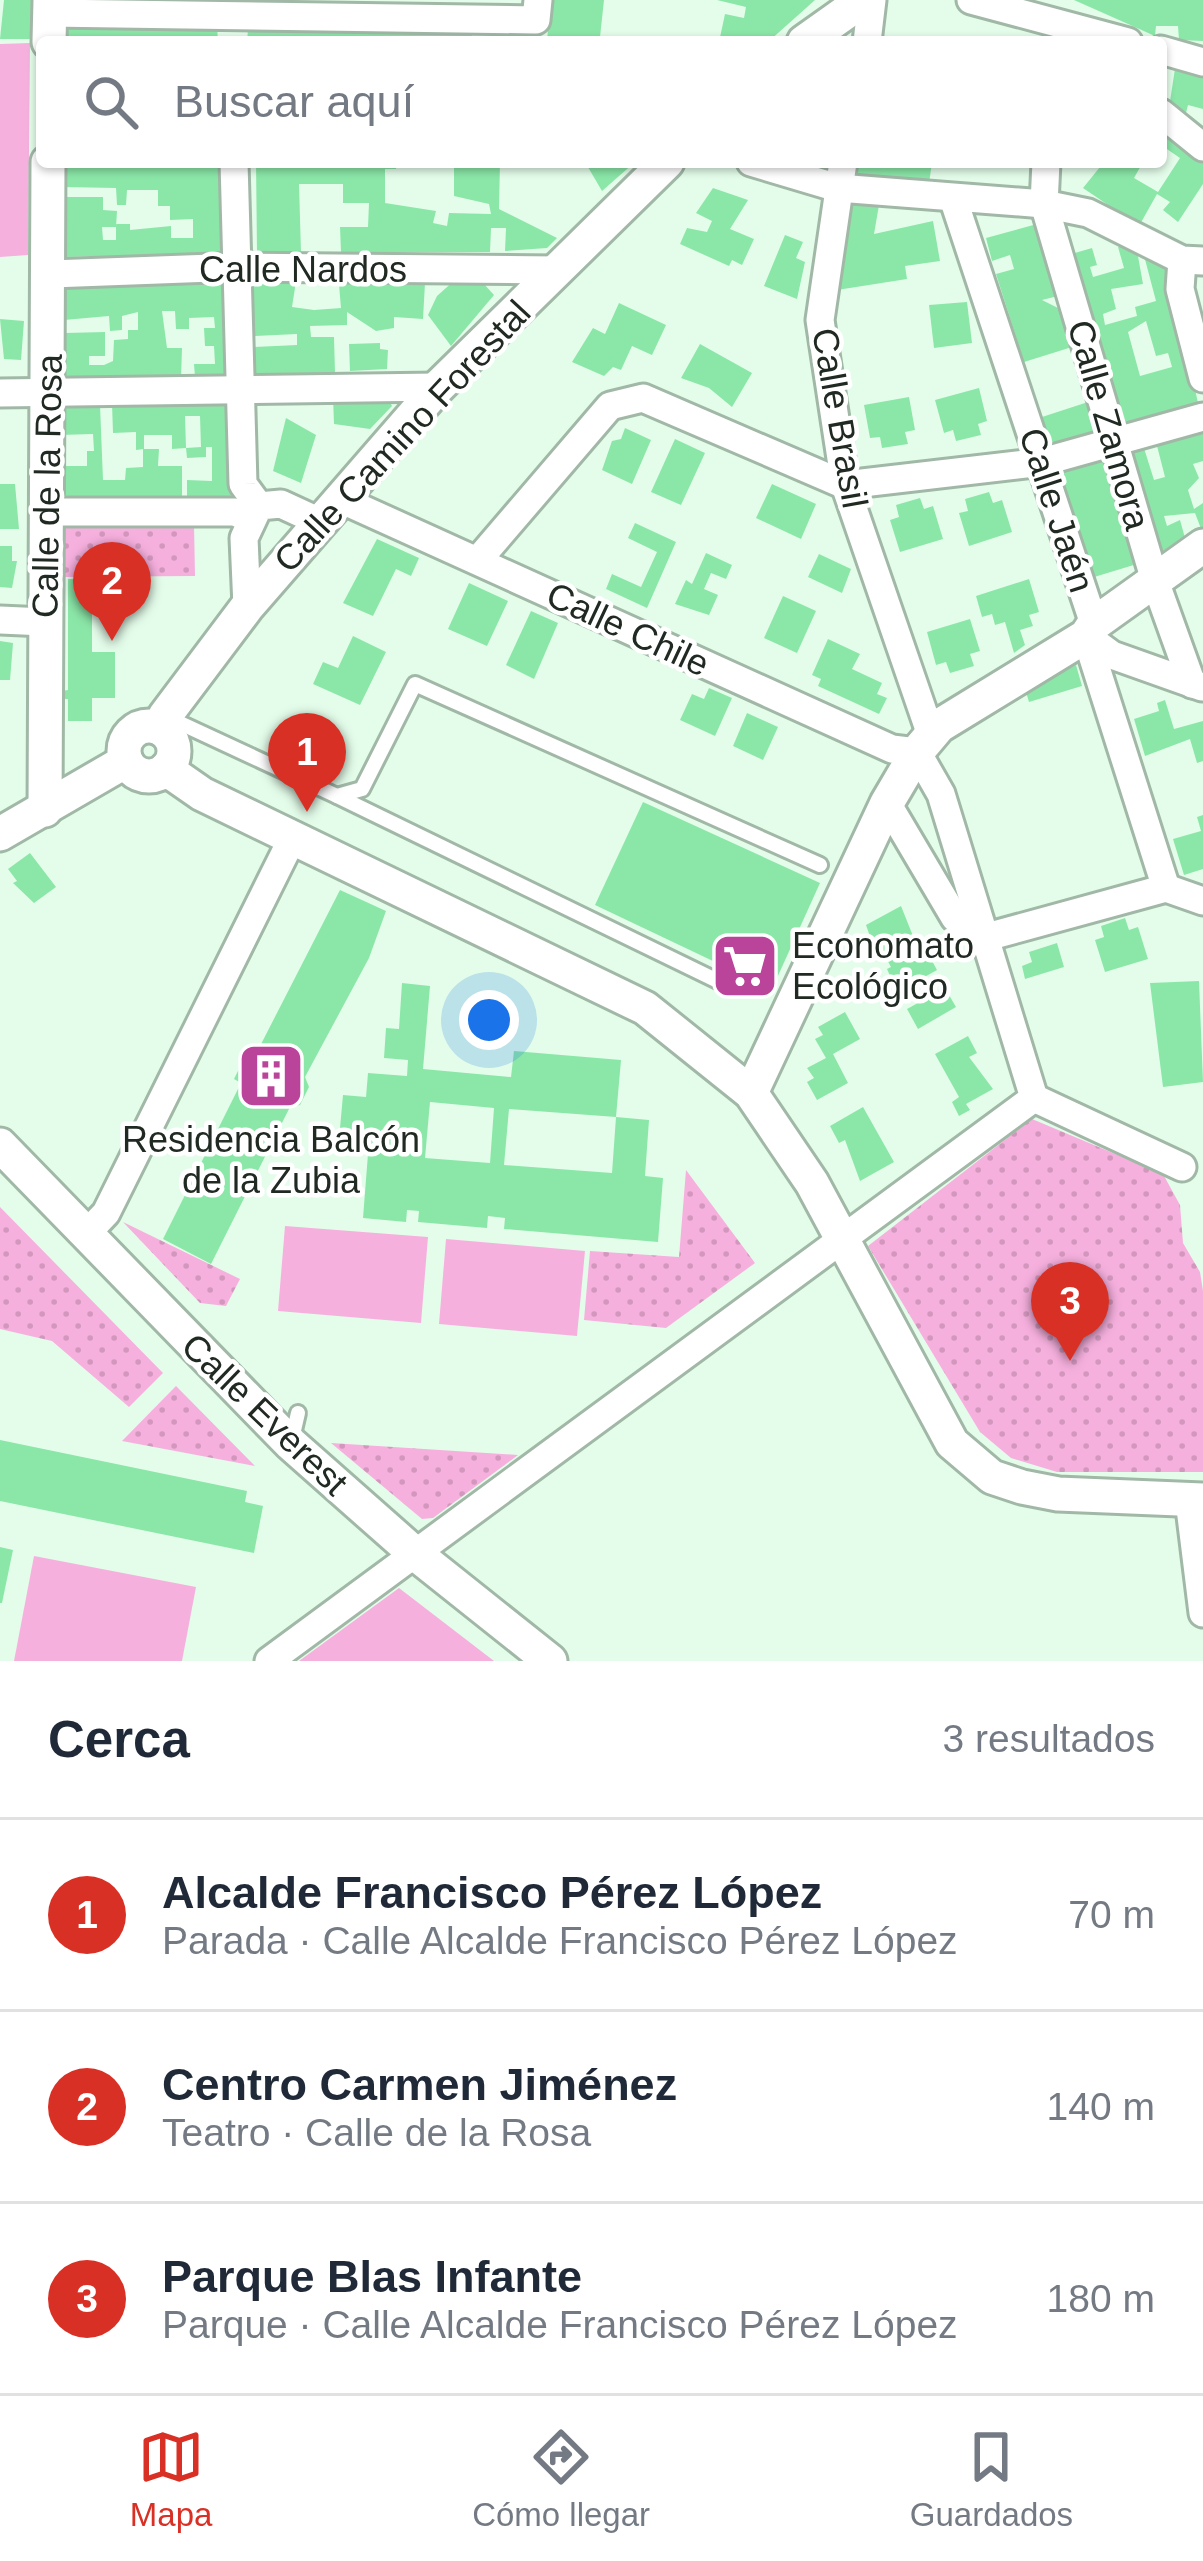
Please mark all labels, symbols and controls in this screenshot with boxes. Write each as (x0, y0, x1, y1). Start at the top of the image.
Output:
search box (36, 36, 1167, 168)
icon: search (78, 69, 144, 135)
text: Buscar aquí (174, 76, 414, 127)
street label: Calle Nardos (199, 249, 407, 290)
street label: Calle Camino Forestal (266, 292, 538, 580)
street label: Calle Zamora (1060, 315, 1159, 535)
street label: Calle Brasil (804, 325, 876, 511)
street label: Calle de la Rosa (24, 353, 70, 618)
street label: Calle Jaén (1011, 423, 1103, 597)
pin: 2 (73, 542, 151, 641)
street label: Calle Chile (540, 574, 716, 684)
pin: 1 (268, 713, 346, 812)
place label: Economato Ecológico (792, 925, 974, 1007)
supermarket icon: Economato Ecológico (710, 931, 780, 1001)
your location (459, 990, 519, 1050)
building icon: Residencia Balcón de la Zubia (236, 1041, 306, 1111)
place label: Residencia Balcón de la Zubia (122, 1119, 420, 1201)
pin: 3 (1031, 1262, 1109, 1361)
street label: Calle Everest (174, 1325, 356, 1503)
text: Cerca (48, 1711, 190, 1768)
text: 3 resultados (943, 1717, 1155, 1760)
text: Alcalde Francisco Pérez López (162, 1867, 822, 1918)
text: 1 (76, 1893, 98, 1936)
text: 70 m (1068, 1893, 1155, 1936)
text: Parada · Calle Alcalde Francisco Pérez López (162, 1919, 958, 1962)
text: Centro Carmen Jiménez (162, 2059, 677, 2110)
text: 2 (76, 2085, 98, 2128)
text: 140 m (1047, 2085, 1155, 2128)
text: Teatro · Calle de la Rosa (162, 2111, 591, 2154)
text: Parque Blas Infante (162, 2251, 582, 2302)
text: 3 (76, 2277, 98, 2320)
text: 180 m (1047, 2277, 1155, 2320)
text: Parque · Calle Alcalde Francisco Pérez López (162, 2303, 958, 2346)
tab: Mapa (130, 2424, 212, 2534)
tab: Cómo llegar (472, 2424, 650, 2534)
tab: Guardados (910, 2424, 1073, 2534)

